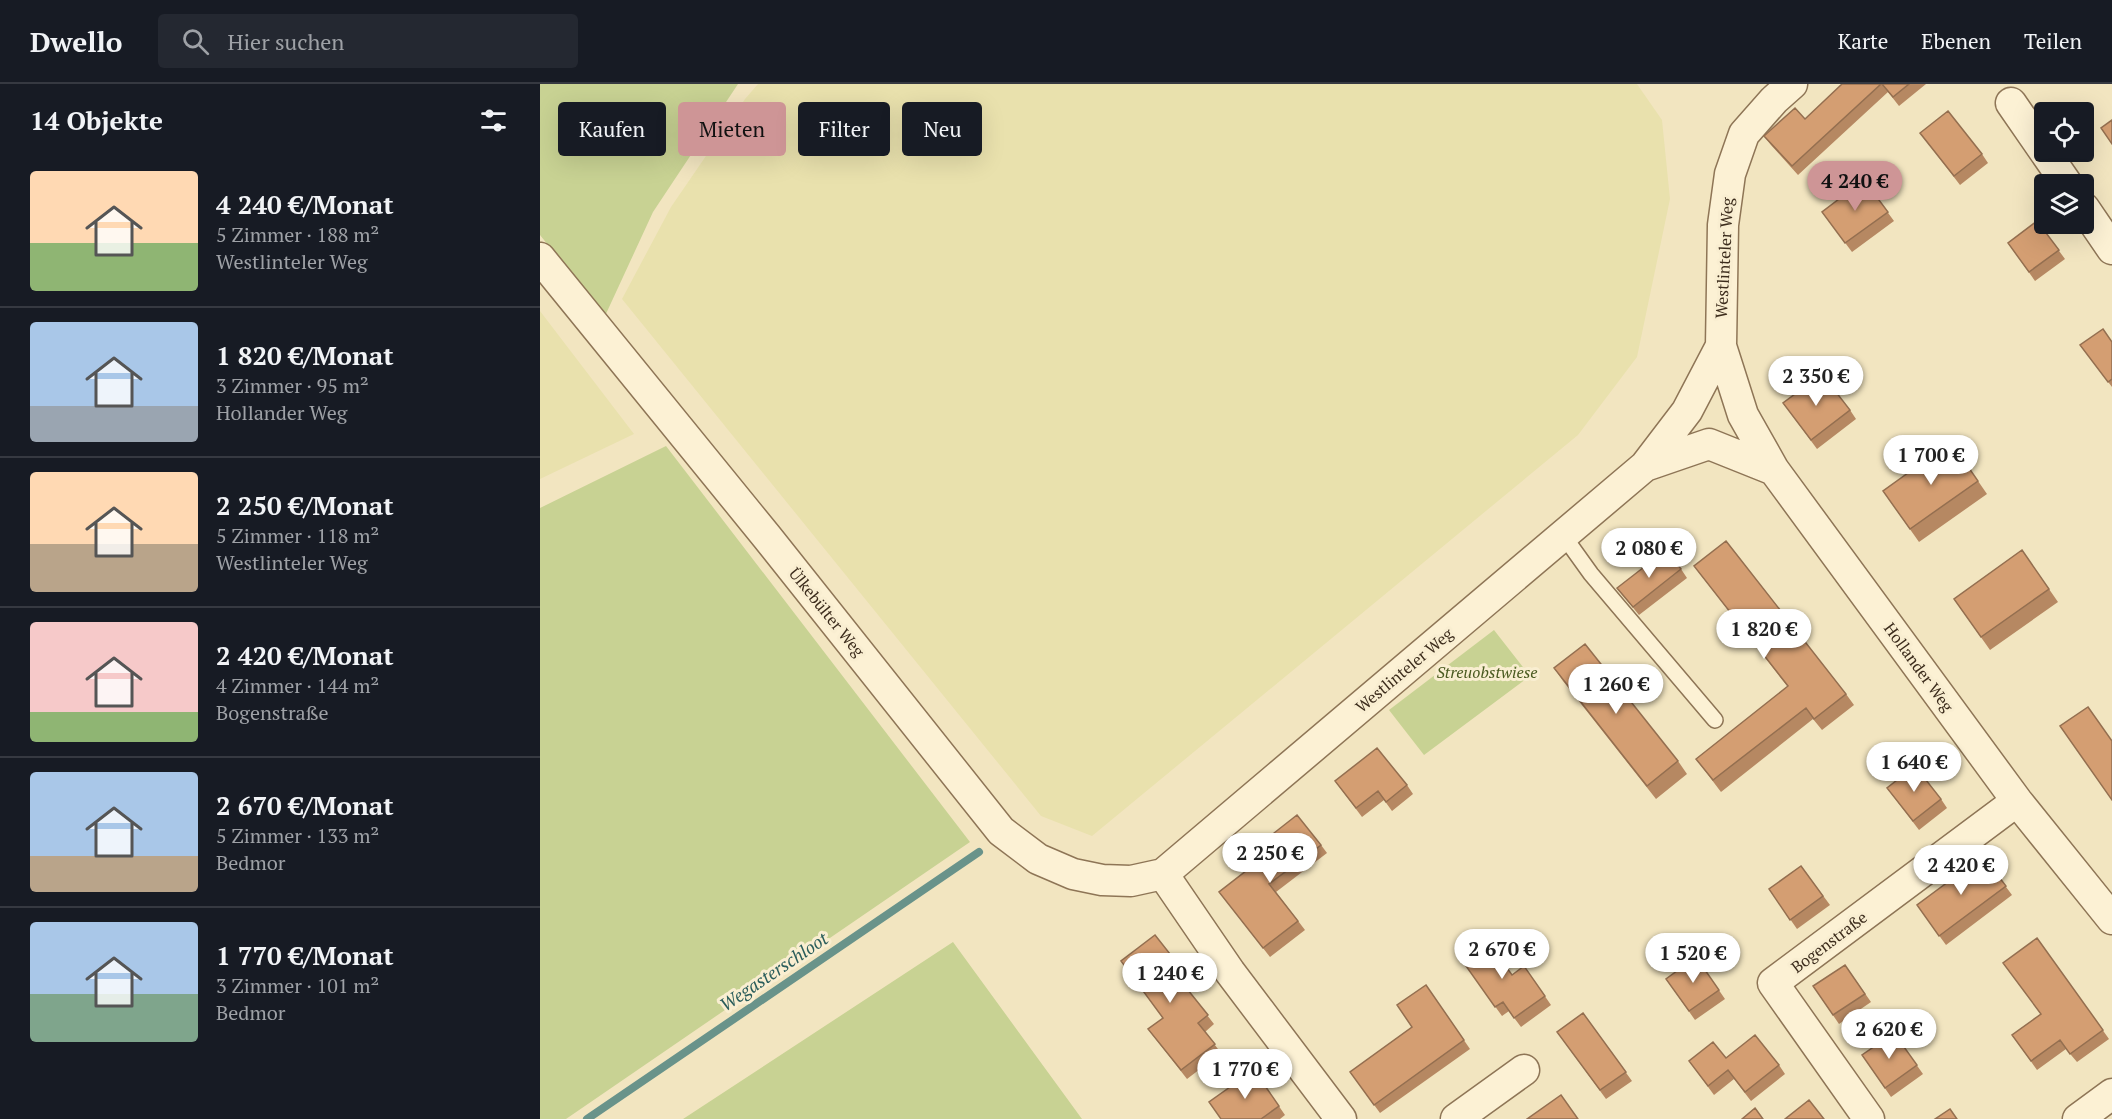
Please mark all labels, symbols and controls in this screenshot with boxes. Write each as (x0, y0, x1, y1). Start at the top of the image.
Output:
search box (158, 14, 578, 68)
text: Dwello (30, 23, 122, 60)
icon: search (179, 25, 212, 58)
text: Hier suchen (227, 27, 344, 56)
text: Karte (1838, 27, 1888, 55)
text: Ebenen (1921, 27, 1991, 55)
text: Teilen (2024, 27, 2082, 55)
chip: Kaufen (558, 102, 666, 156)
chip: Mieten (678, 102, 786, 156)
chip: Filter (798, 102, 890, 156)
chip: Neu (902, 102, 982, 156)
map controls (2034, 102, 2094, 234)
button: locate (2034, 102, 2094, 162)
text: 14 Objekte (30, 103, 163, 137)
icon: filters (477, 104, 510, 137)
pin: 4 240 € (1800, 161, 1910, 212)
text: 4 240 € (1821, 167, 1889, 194)
button: layers (2034, 174, 2094, 234)
text: 4 240 €/Monat (216, 187, 394, 221)
icon: home (78, 195, 150, 267)
street label: Westlinteler Weg (1710, 196, 1738, 319)
text: 5 Zimmer · 188 m² (216, 221, 379, 248)
text: Westlinteler Weg (216, 248, 368, 275)
text: 1 820 €/Monat (216, 338, 394, 372)
icon: home (78, 346, 150, 418)
pin: 2 350 € (1761, 356, 1871, 407)
text: 2 350 € (1782, 362, 1850, 389)
text: 3 Zimmer · 95 m² (216, 372, 369, 399)
text: Hollander Weg (216, 399, 347, 426)
pin: 1 700 € (1876, 435, 1986, 486)
text: 1 700 € (1897, 441, 1965, 468)
text: 2 250 €/Monat (216, 488, 394, 522)
icon: home (78, 496, 150, 568)
text: 5 Zimmer · 118 m² (216, 522, 379, 549)
pin: 2 080 € (1594, 528, 1704, 579)
text: 2 080 € (1615, 534, 1683, 561)
text: Westlinteler Weg (216, 549, 368, 576)
street label: Ülkebülter Weg (784, 563, 870, 662)
pin: 1 820 € (1709, 609, 1819, 660)
text: 1 820 € (1730, 615, 1798, 642)
street label: Hollander Weg (1879, 618, 1959, 716)
street label: Westlinteler Weg (1351, 622, 1458, 717)
text: 2 420 €/Monat (216, 638, 394, 672)
icon: home (78, 646, 150, 718)
park label: Streuobstwiese (1436, 661, 1538, 683)
pin: 1 260 € (1561, 664, 1671, 715)
text: 1 260 € (1582, 670, 1650, 697)
text: 4 Zimmer · 144 m² (216, 672, 379, 699)
text: Bogenstraße (216, 699, 329, 726)
pin: 1 640 € (1859, 742, 1969, 793)
text: 1 640 € (1880, 748, 1948, 775)
text: 2 670 €/Monat (216, 788, 394, 822)
icon: home (78, 796, 150, 868)
text: 5 Zimmer · 133 m² (216, 822, 379, 849)
pin: 2 250 € (1215, 833, 1325, 884)
text: 2 250 € (1236, 839, 1304, 866)
pin: 2 420 € (1906, 845, 2016, 896)
text: Bedmor (216, 849, 285, 876)
text: 2 420 € (1927, 851, 1995, 878)
street label: Bogenstraße (1786, 906, 1872, 978)
water label: Wegasterschloot (715, 926, 833, 1016)
pin: 2 670 € (1447, 929, 1557, 980)
pin: 1 520 € (1638, 933, 1748, 984)
text: 2 670 € (1468, 935, 1536, 962)
text: 1 770 €/Monat (216, 938, 394, 972)
text: 1 520 € (1659, 939, 1727, 966)
icon: home (78, 946, 150, 1018)
pin: 1 240 € (1115, 953, 1225, 1004)
text: 1 240 € (1136, 959, 1204, 986)
text: 3 Zimmer · 101 m² (216, 972, 379, 999)
text: Bedmor (216, 999, 285, 1026)
pin: 2 620 € (1834, 1009, 1944, 1060)
text: 2 620 € (1855, 1015, 1923, 1042)
pin: 1 770 € (1190, 1049, 1300, 1100)
text: 1 770 € (1211, 1055, 1279, 1082)

